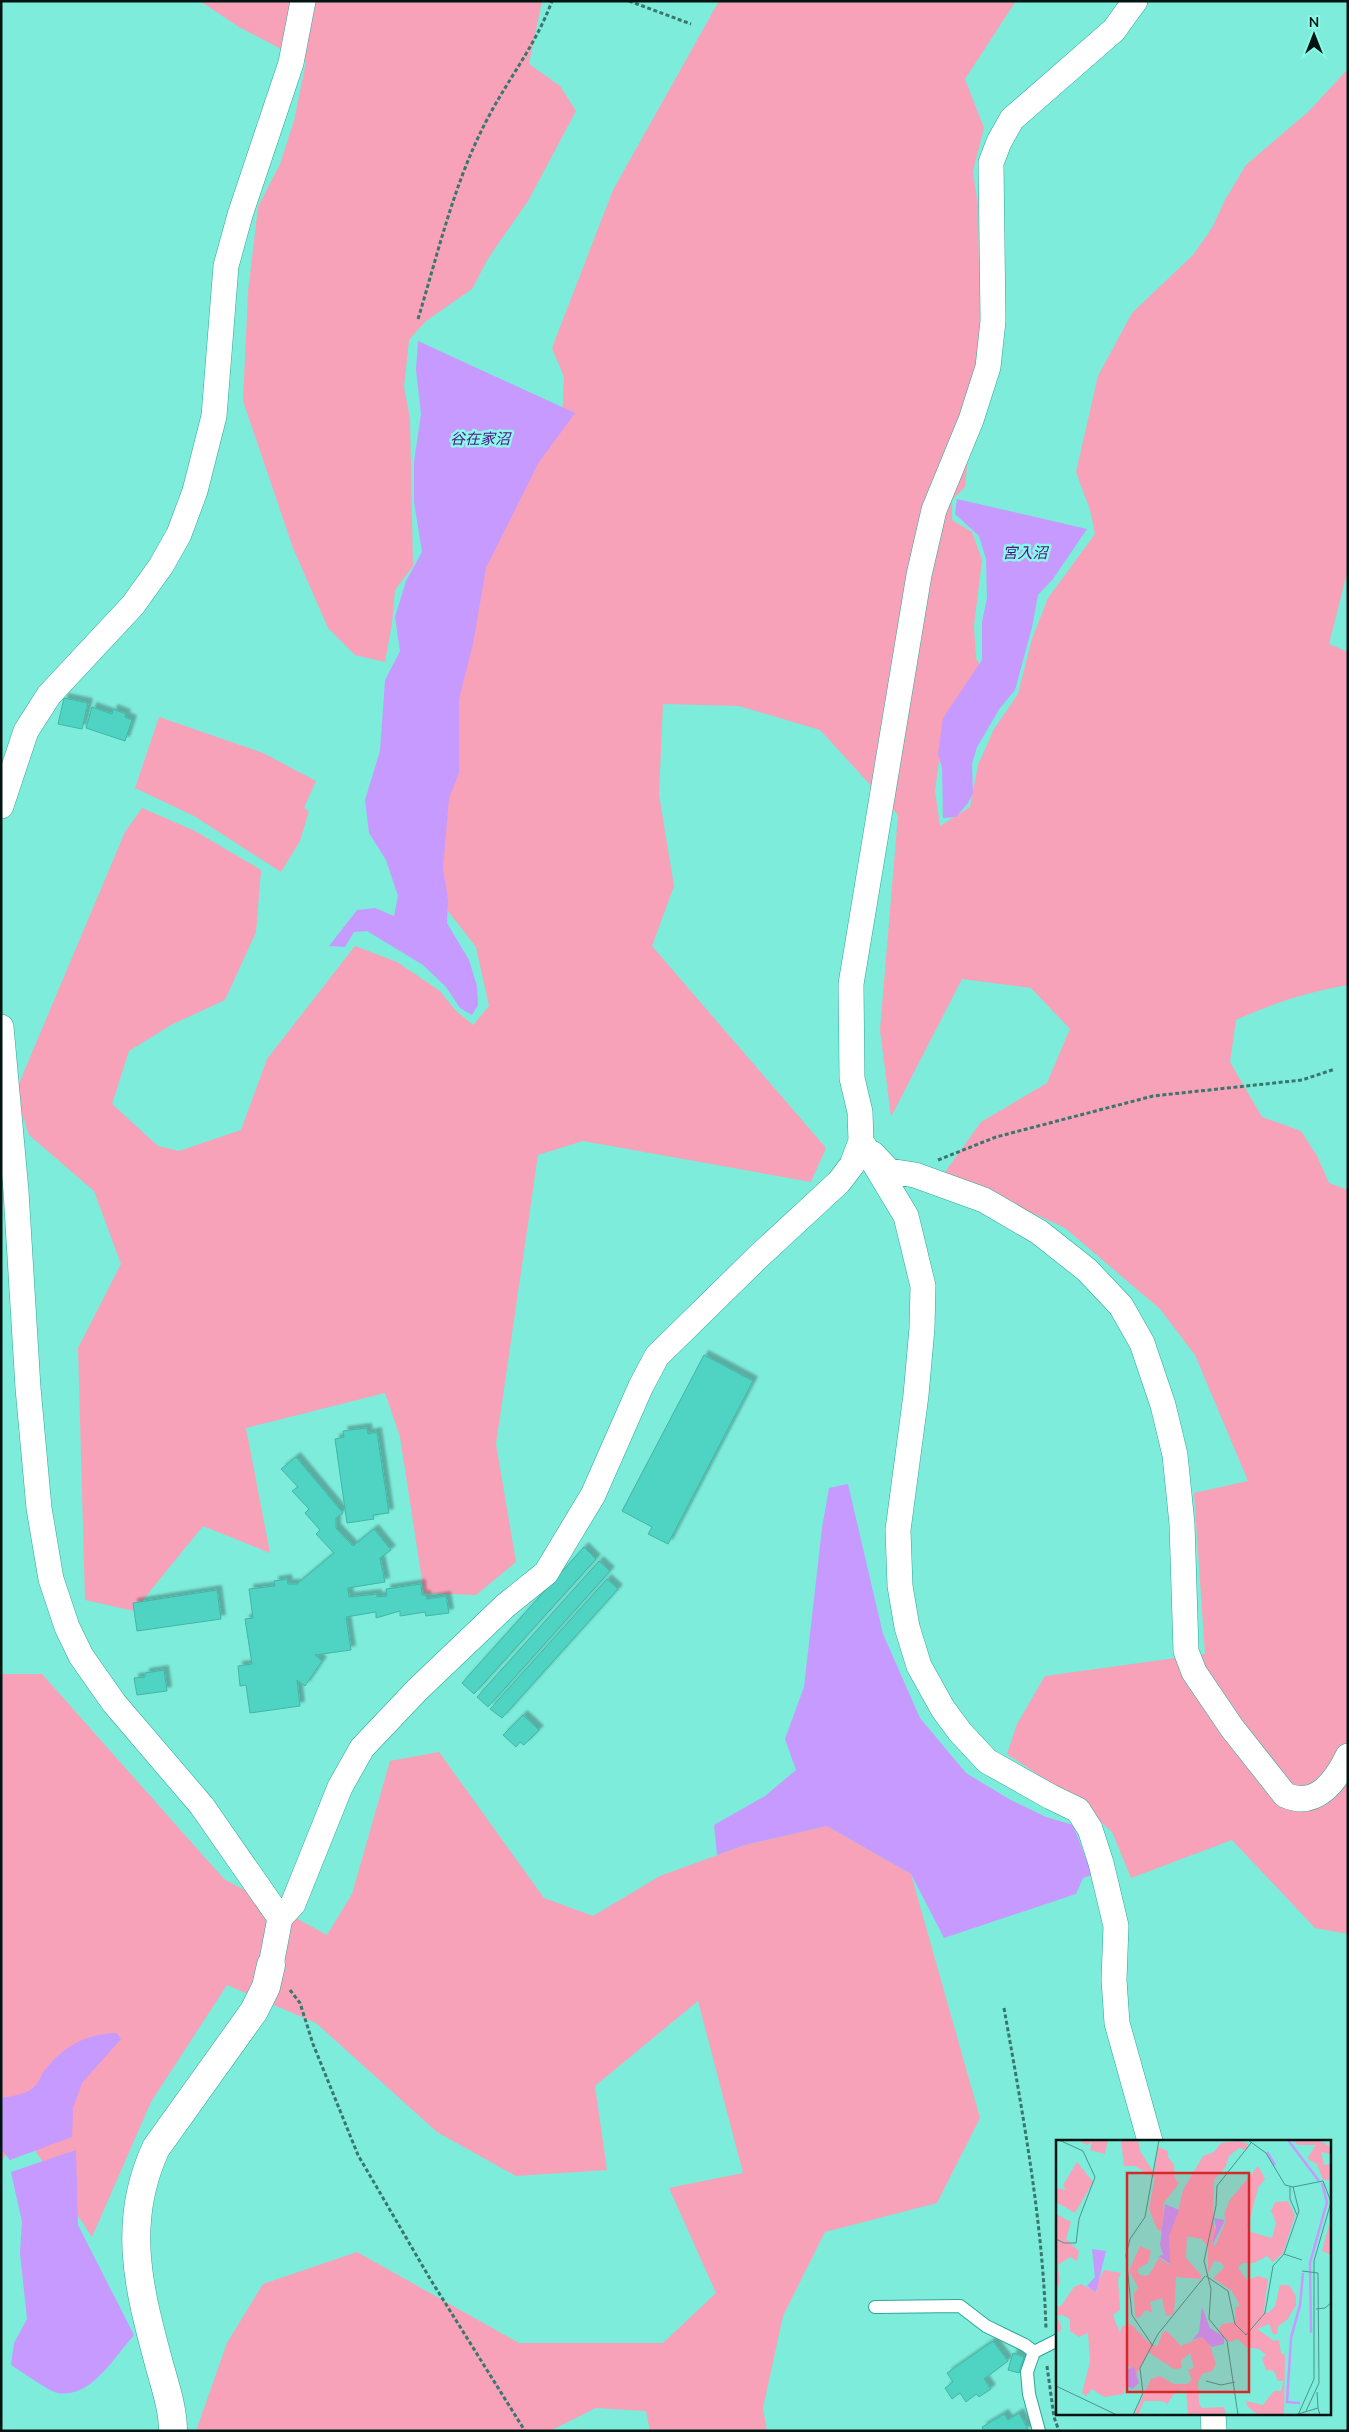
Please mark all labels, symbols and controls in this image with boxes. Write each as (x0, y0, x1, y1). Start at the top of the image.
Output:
north arrow (1289, 10, 1339, 60)
text: N (1309, 13, 1319, 32)
water label: 谷在家沼 (450, 429, 512, 449)
water label: 宮入沼 (1002, 543, 1049, 563)
inset map (1056, 2140, 1332, 2414)

